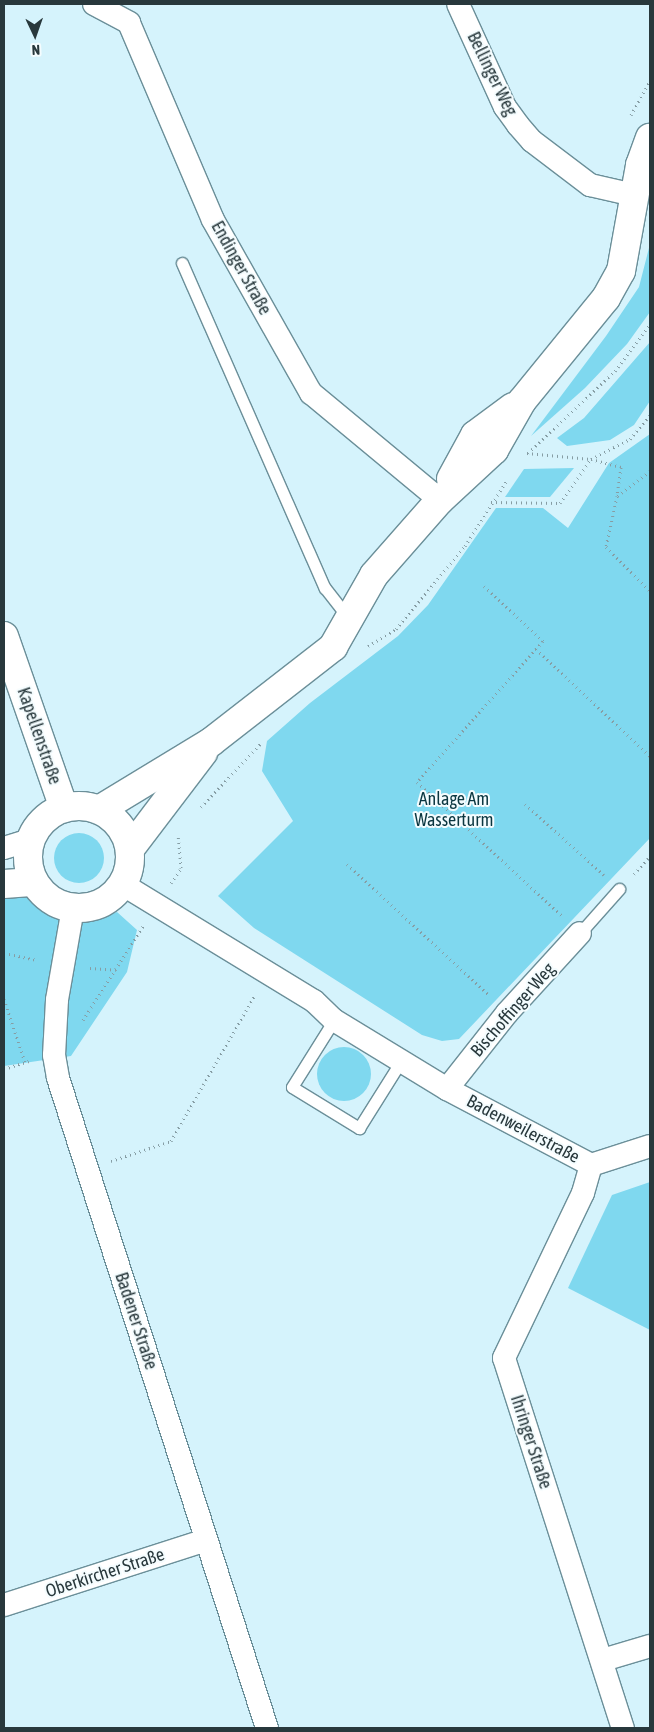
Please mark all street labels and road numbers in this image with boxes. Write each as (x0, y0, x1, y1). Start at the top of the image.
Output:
street label: Bellinger Weg (462, 28, 522, 120)
street label: Endinger Straße (206, 217, 276, 319)
street label: Kapellenstraße (12, 685, 66, 787)
street label: Bischoffinger Weg (466, 959, 560, 1061)
street label: Badenweilerstraße (463, 1090, 583, 1168)
street label: Badener Straße (110, 1270, 162, 1372)
street label: Ihringer Straße (506, 1392, 556, 1492)
street label: Oberkircher Straße (43, 1544, 167, 1602)

